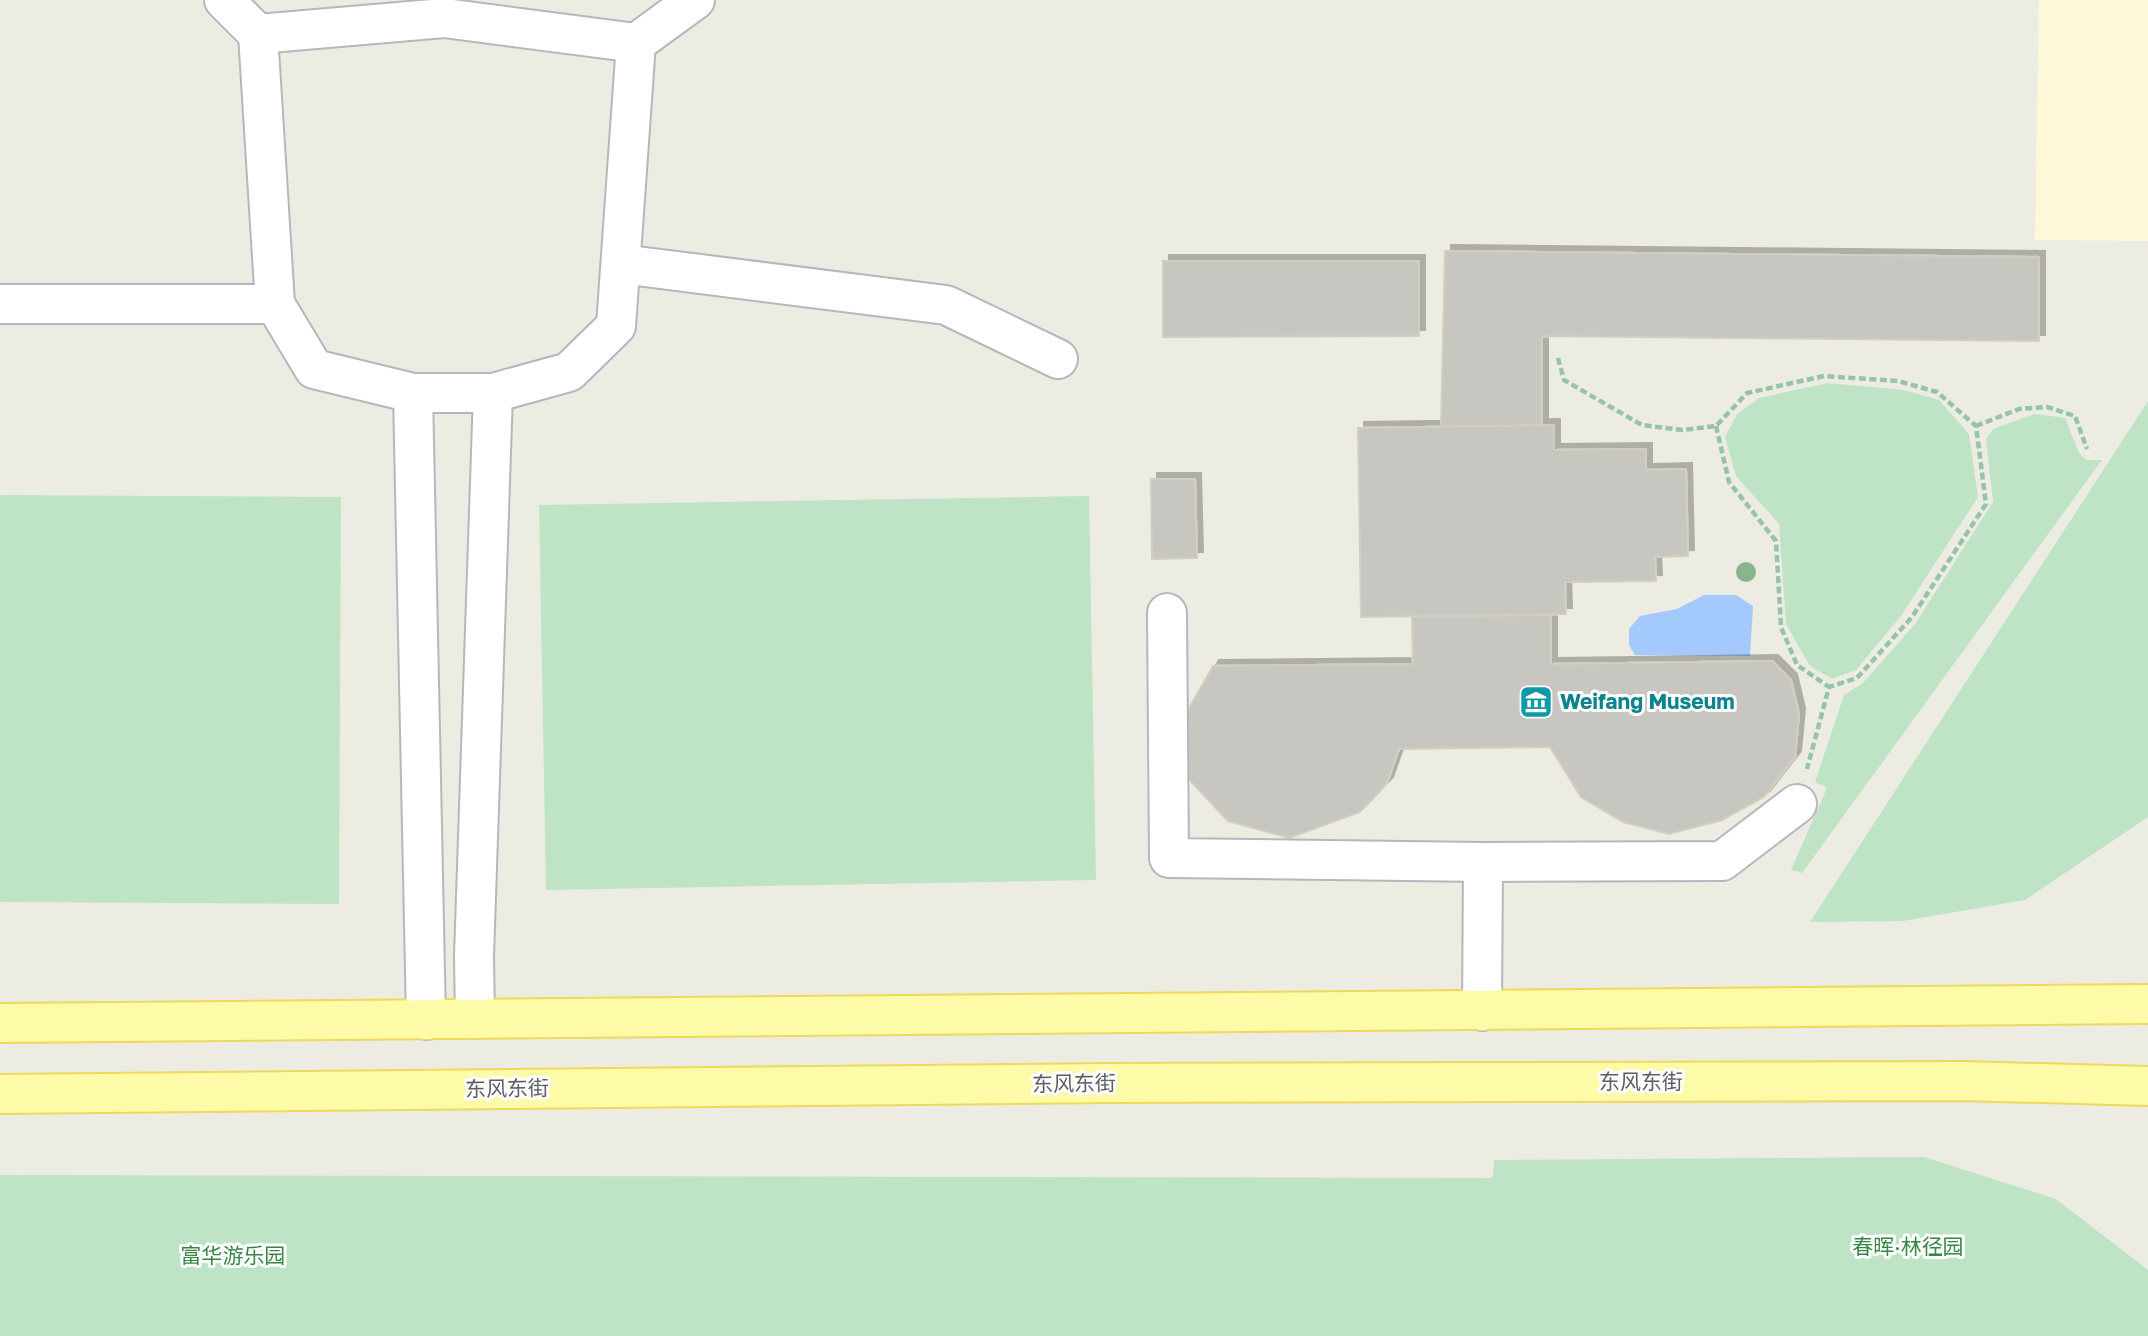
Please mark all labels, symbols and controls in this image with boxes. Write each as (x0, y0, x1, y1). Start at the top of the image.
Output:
museum icon: Weifang Museum (1517, 683, 1555, 721)
place label: Weifang Museum (1560, 688, 1735, 714)
street label: 东风东街 (1599, 1068, 1683, 1094)
street label: 东风东街 (1032, 1069, 1116, 1097)
street label: 东风东街 (465, 1074, 549, 1102)
park label: 春晖·林径园 (1852, 1233, 1964, 1259)
park label: 富华游乐园 (181, 1242, 286, 1268)

